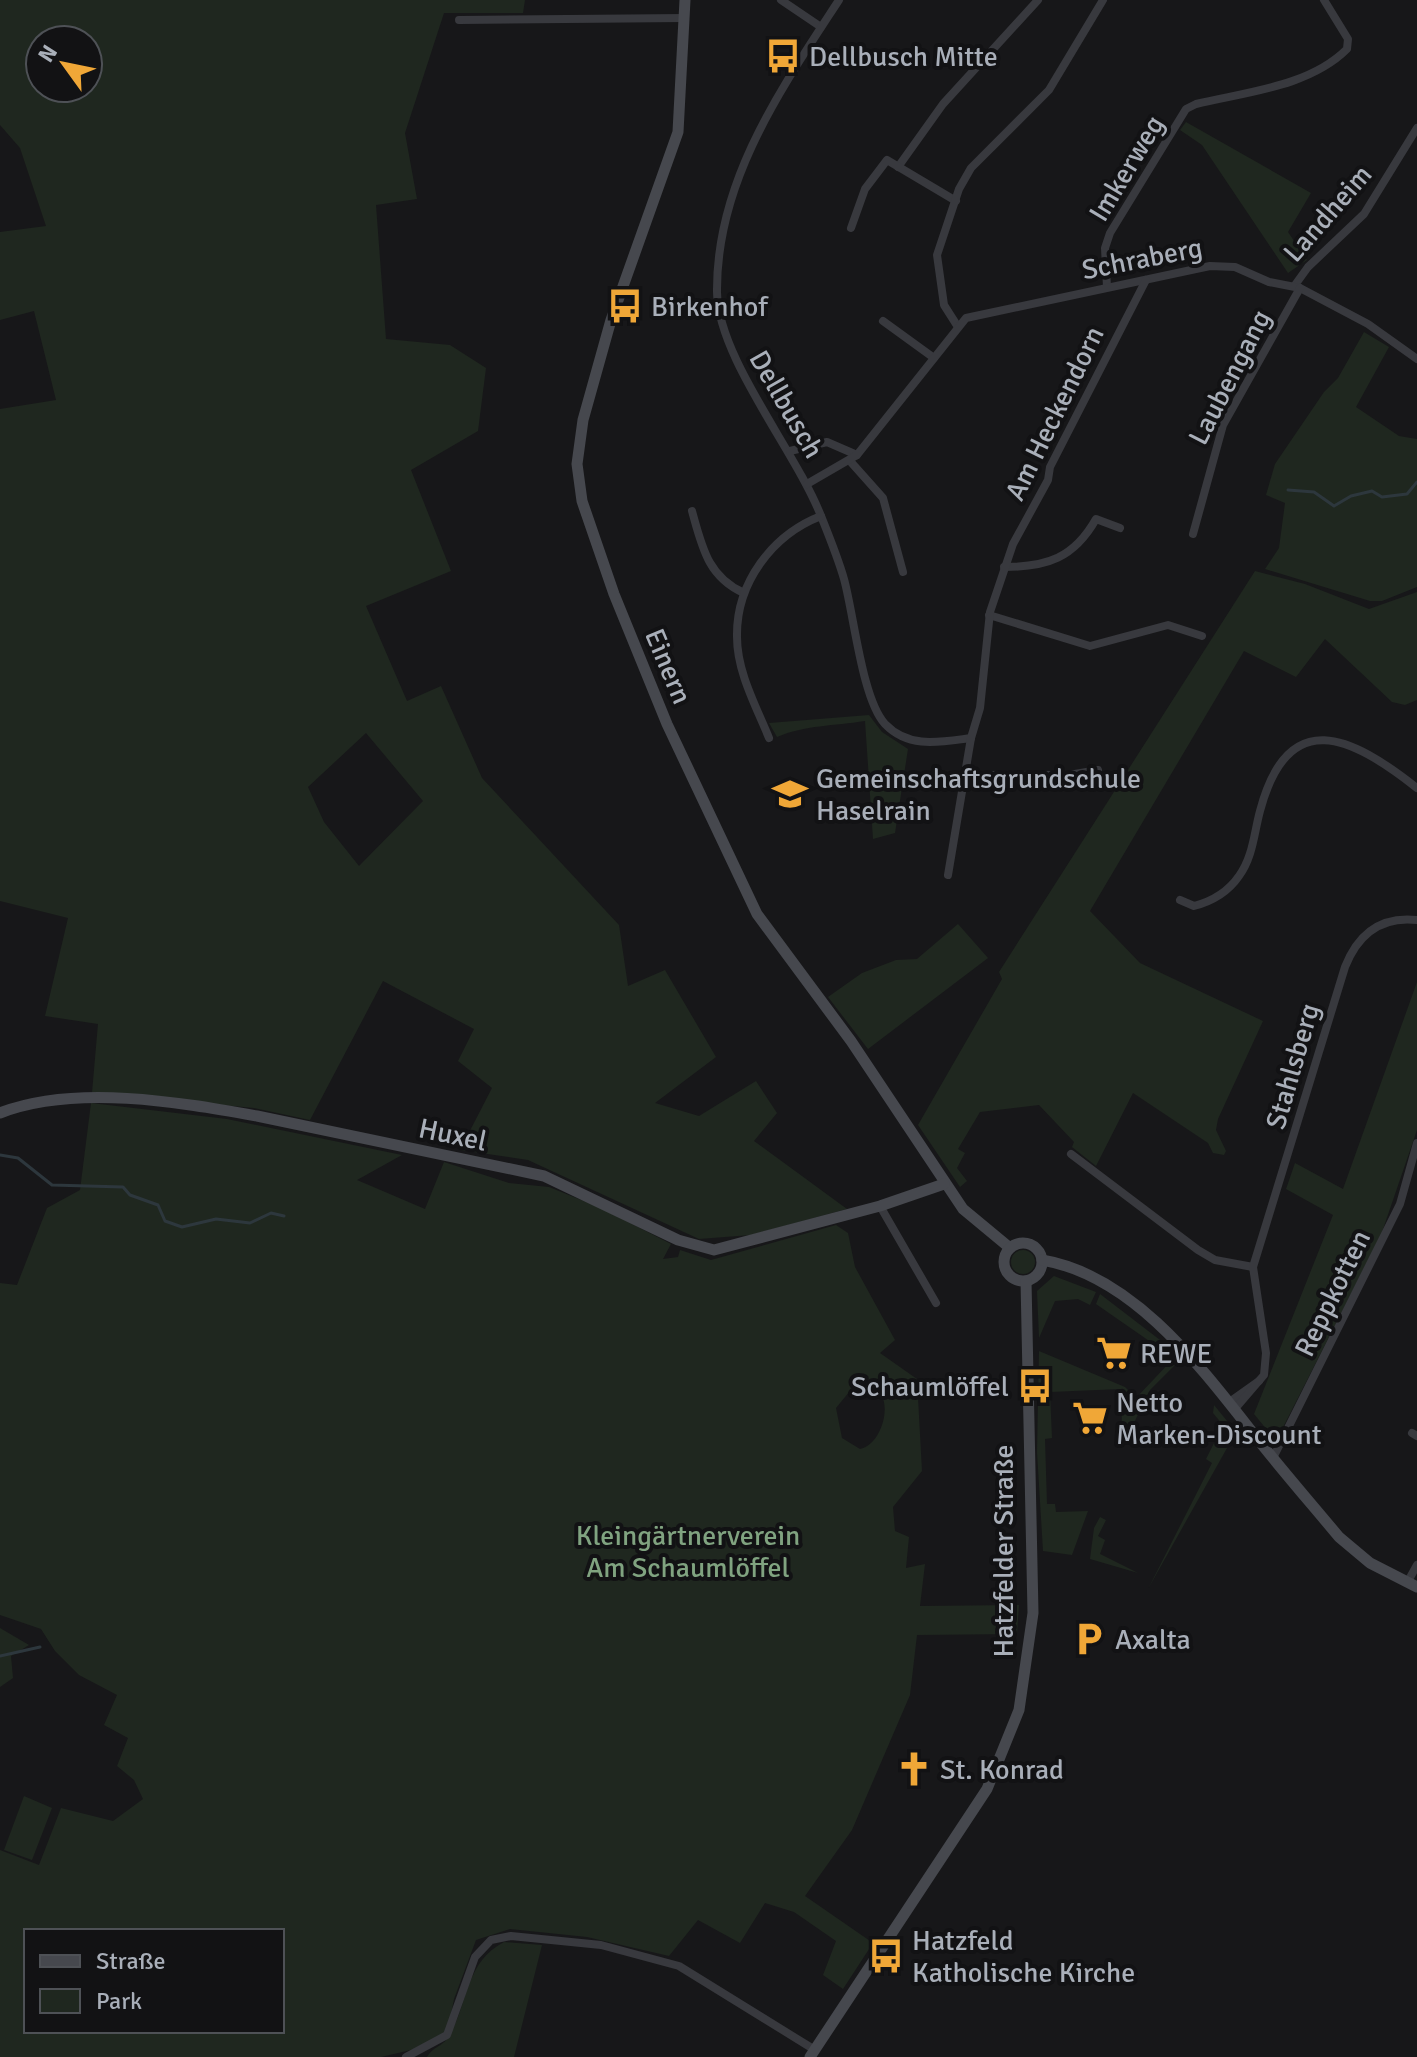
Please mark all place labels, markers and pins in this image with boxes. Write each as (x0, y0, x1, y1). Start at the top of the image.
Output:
bus stop icon: Dellbusch Mitte (764, 37, 802, 75)
place label: Dellbusch Mitte (809, 40, 998, 74)
bus stop icon: Birkenhof (606, 287, 644, 325)
place label: Birkenhof (651, 290, 769, 324)
place label: Gemeinschaftsgrundschule Haselrain (816, 762, 1141, 828)
school or university icon: Gemeinschaftsgrundschule Haselrain (771, 775, 809, 813)
supermarket icon: REWE (1095, 1334, 1133, 1372)
place label: REWE (1140, 1337, 1212, 1371)
bus stop icon: Schaumlöffel (1016, 1367, 1054, 1405)
place label: Schaumlöffel (851, 1370, 1009, 1404)
place label: Netto Marken-Discount (1116, 1386, 1322, 1452)
supermarket icon: Netto Marken-Discount (1071, 1399, 1109, 1437)
parking icon: Axalta (1070, 1620, 1108, 1658)
place label: Axalta (1115, 1623, 1191, 1657)
church icon: St. Konrad (895, 1750, 933, 1788)
place label: St. Konrad (940, 1753, 1064, 1787)
place label: Hatzfeld Katholische Kirche (912, 1924, 1135, 1990)
bus stop icon: Hatzfeld Katholische Kirche (867, 1937, 905, 1975)

